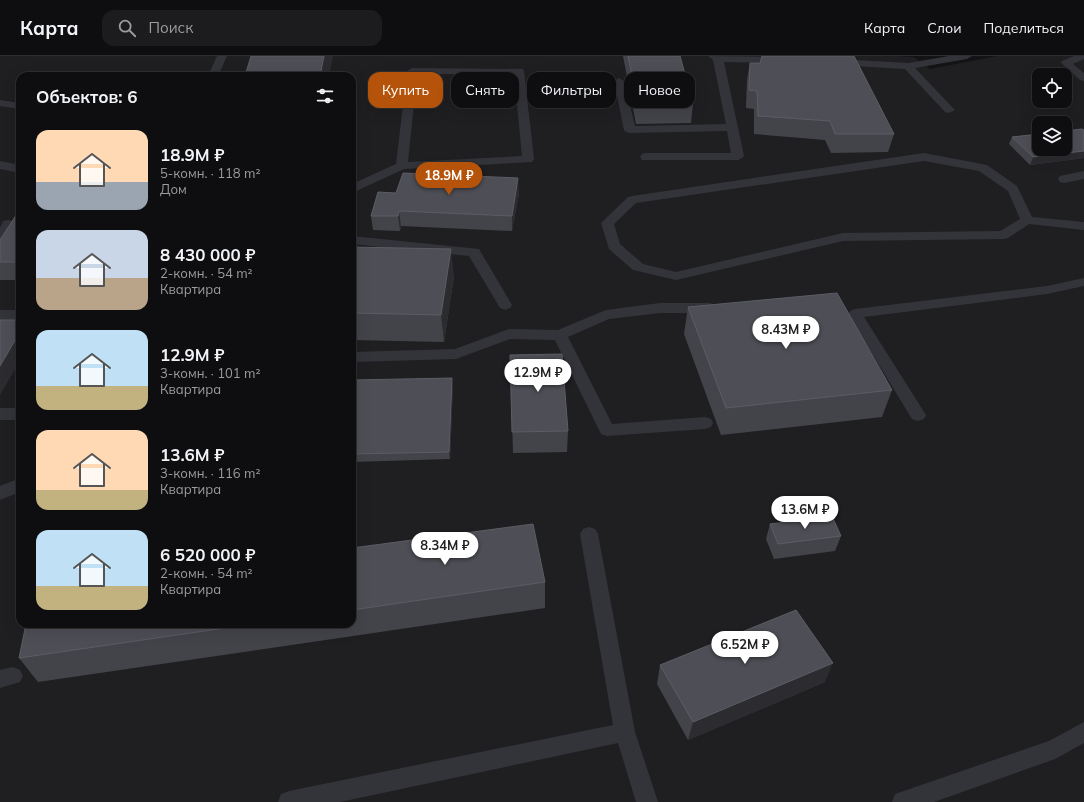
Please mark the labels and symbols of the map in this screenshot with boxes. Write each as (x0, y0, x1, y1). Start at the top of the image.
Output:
pin: 18.9M ₽ (412, 162, 486, 196)
pin: 8.43M ₽ (749, 316, 823, 350)
pin: 12.9M ₽ (501, 359, 575, 393)
pin: 13.6M ₽ (768, 496, 842, 530)
pin: 8.34M ₽ (408, 532, 482, 566)
pin: 6.52M ₽ (708, 631, 782, 665)

